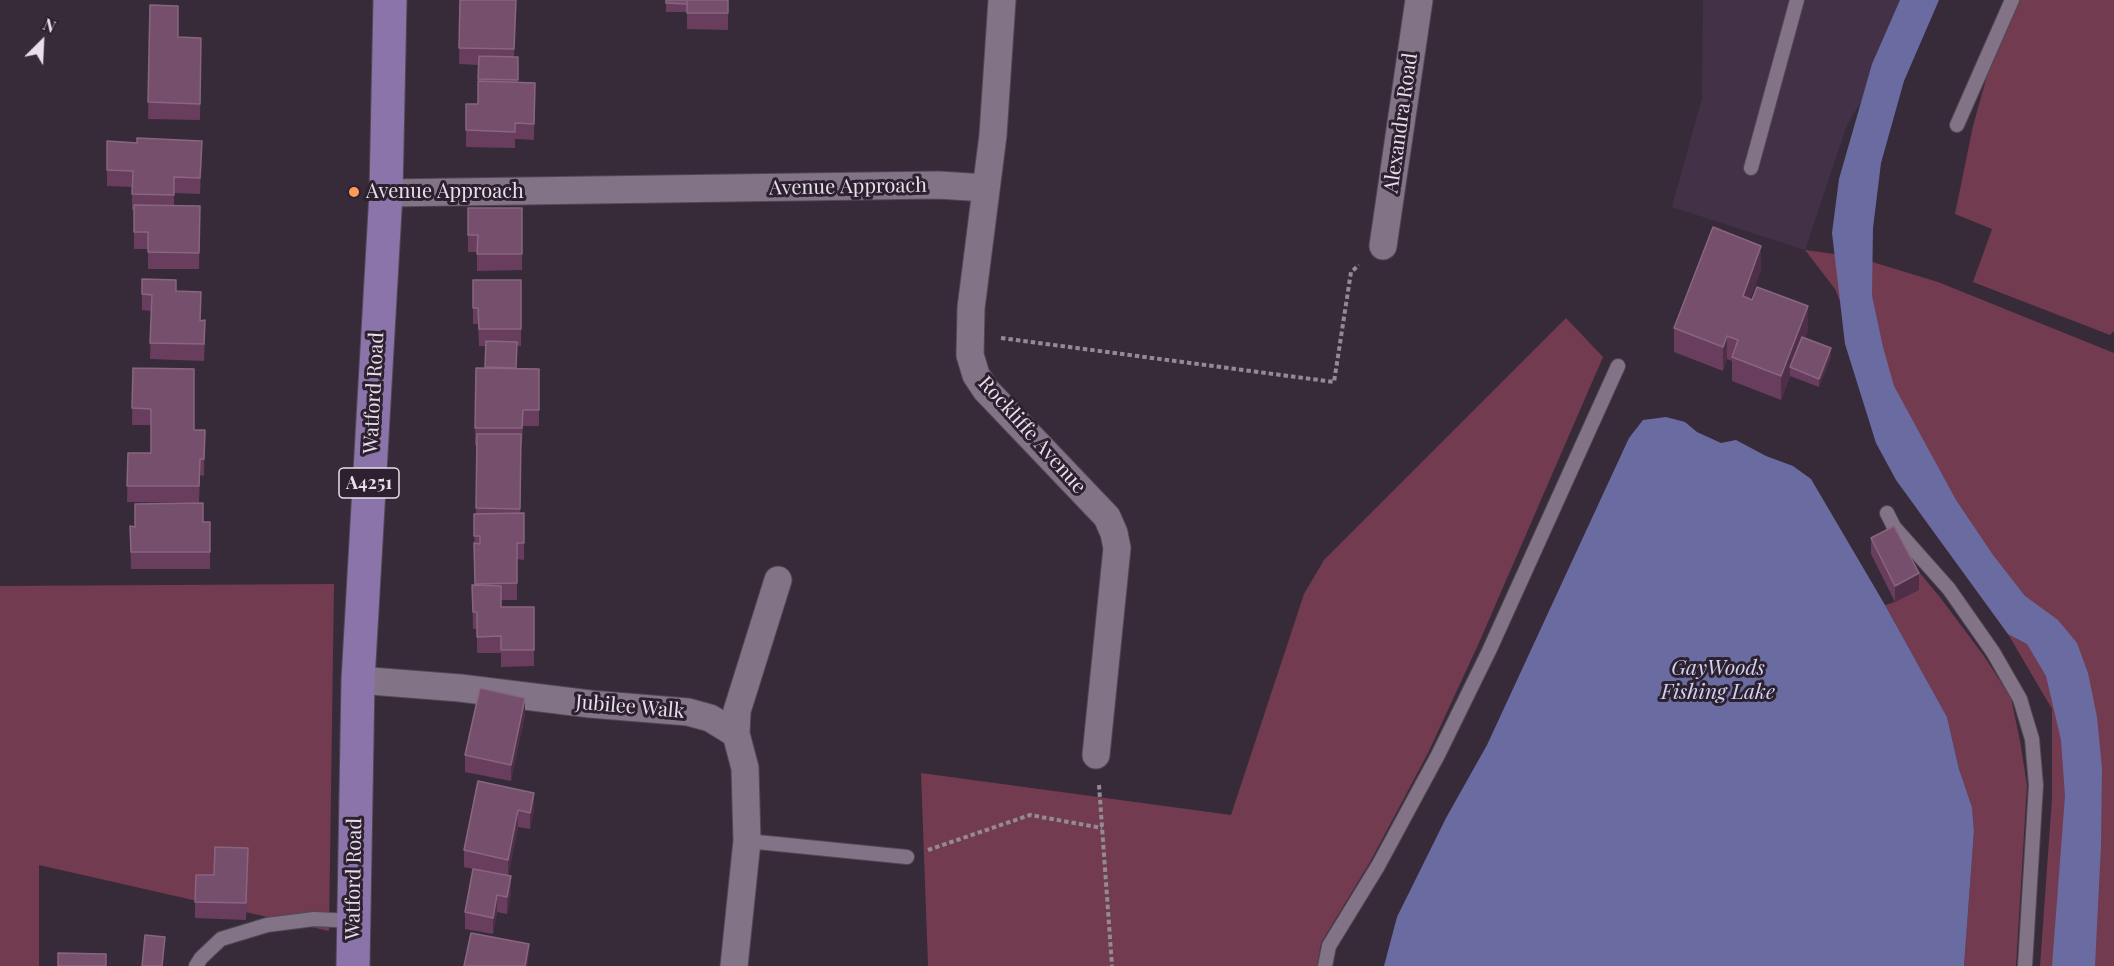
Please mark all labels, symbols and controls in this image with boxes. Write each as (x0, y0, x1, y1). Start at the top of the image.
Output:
north arrow (12, 12, 72, 72)
text: N (40, 13, 59, 37)
street label: Alexandra Road (1379, 51, 1423, 195)
street label: Avenue Approach (769, 174, 927, 200)
place label: Avenue Approach (366, 180, 524, 204)
marker: Avenue Approach (347, 185, 361, 199)
street label: Watford Road (359, 331, 389, 455)
street label: Rockliffe Avenue (973, 371, 1091, 499)
road number: A4251 (339, 468, 399, 498)
water label: GayWoods Fishing Lake (1661, 655, 1775, 705)
street label: Jubilee Walk (574, 690, 686, 724)
street label: Watford Road (341, 818, 367, 940)

